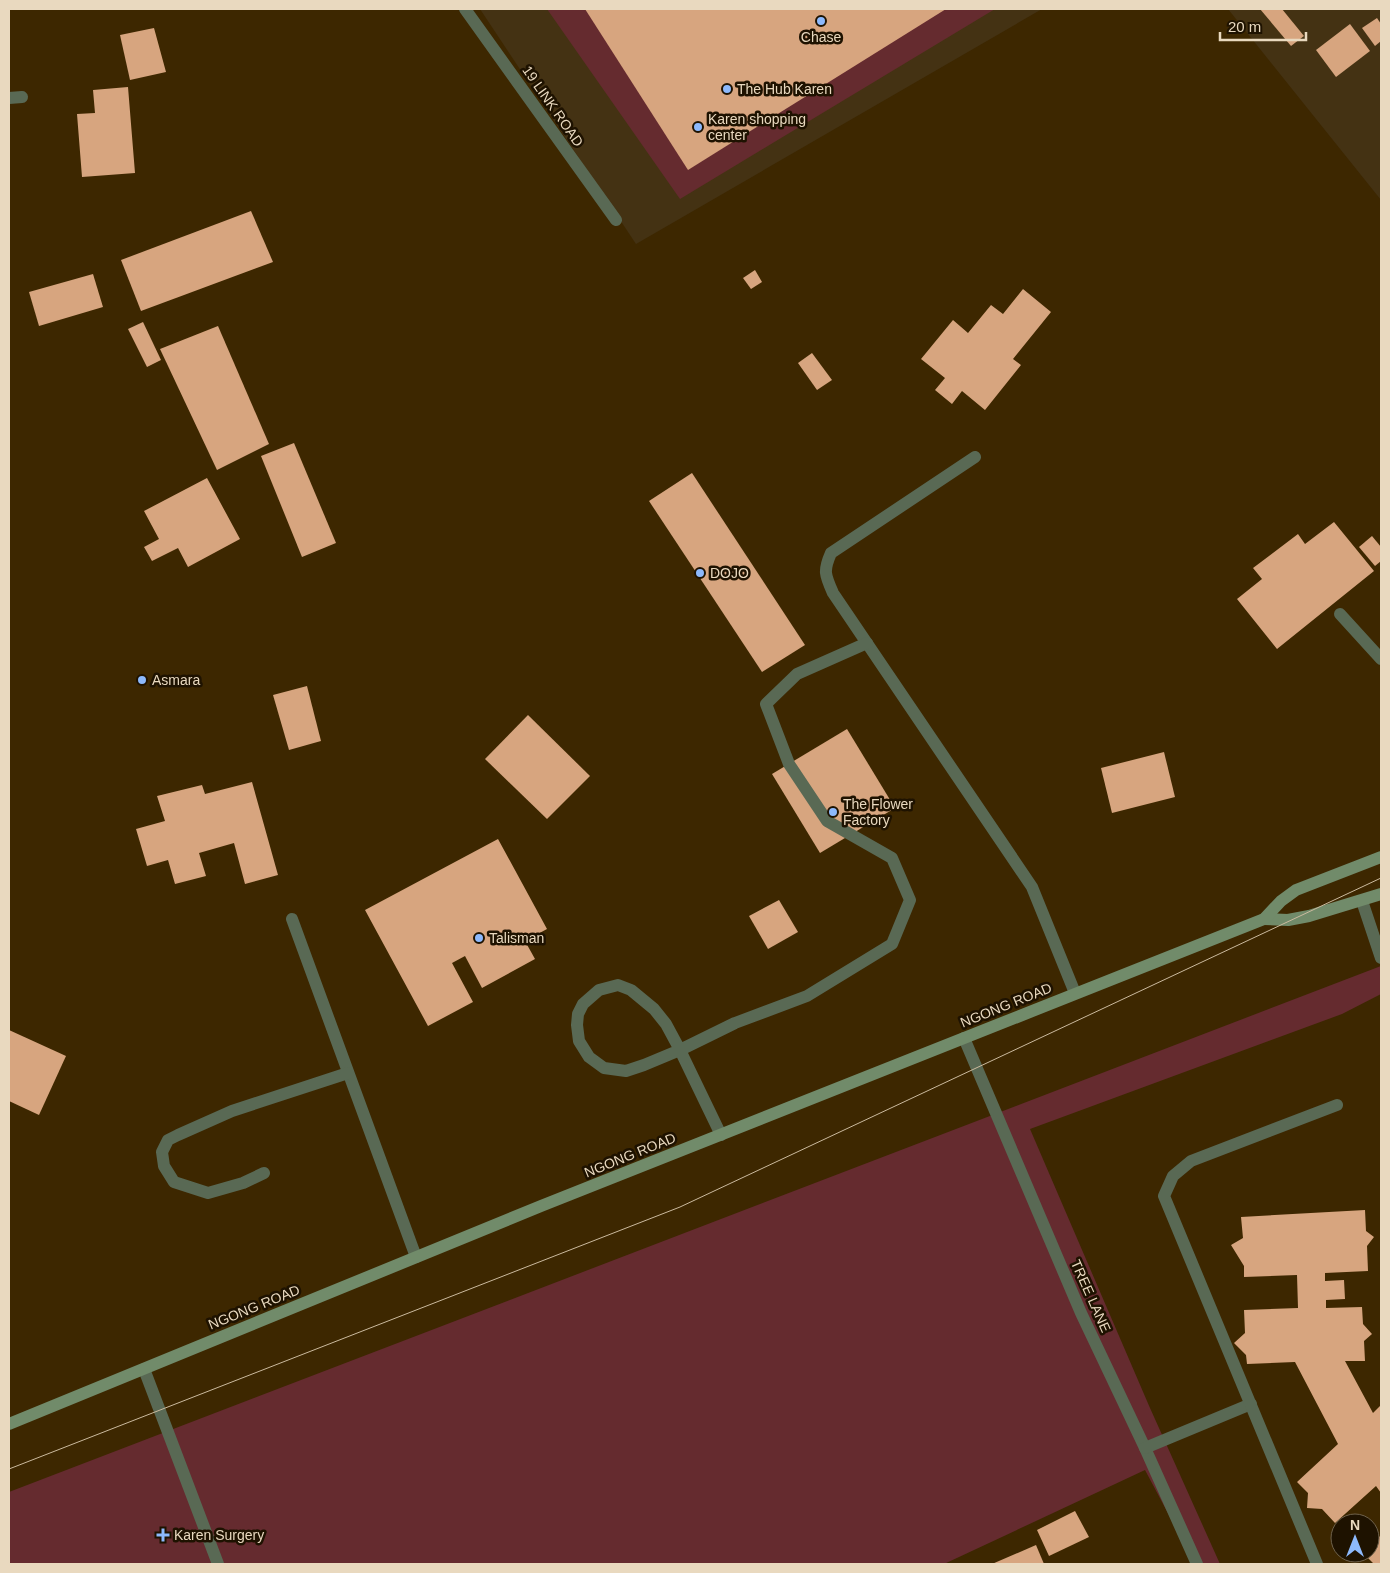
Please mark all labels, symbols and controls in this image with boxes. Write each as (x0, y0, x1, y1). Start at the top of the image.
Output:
scale bar (1220, 10, 1306, 42)
marker: Chase (815, 15, 827, 27)
text: 20 m (1228, 18, 1261, 35)
place label: Chase (801, 29, 841, 45)
street label: 19 LINK ROAD (519, 63, 587, 149)
place label: The Hub Karen (737, 81, 832, 97)
marker: The Hub Karen (721, 83, 733, 95)
place label: Karen shopping center (708, 111, 806, 143)
marker: Karen shopping center (692, 121, 704, 133)
place label: DOJO (710, 565, 749, 581)
marker: DOJO (694, 567, 706, 579)
place label: Asmara (152, 672, 200, 688)
marker: Asmara (136, 674, 148, 686)
place label: The Flower Factory (843, 796, 913, 828)
marker: The Flower Factory (827, 806, 839, 818)
place label: Talisman (489, 930, 544, 946)
marker: Talisman (473, 932, 485, 944)
street label: NGONG ROAD (958, 979, 1054, 1031)
street label: NGONG ROAD (582, 1129, 678, 1181)
street label: TREE LANE (1068, 1257, 1114, 1335)
street label: NGONG ROAD (206, 1281, 302, 1333)
north arrow (1330, 1513, 1380, 1563)
text: N (1350, 1517, 1360, 1533)
place label: Karen Surgery (174, 1527, 264, 1543)
marker: Karen Surgery (156, 1528, 170, 1542)

